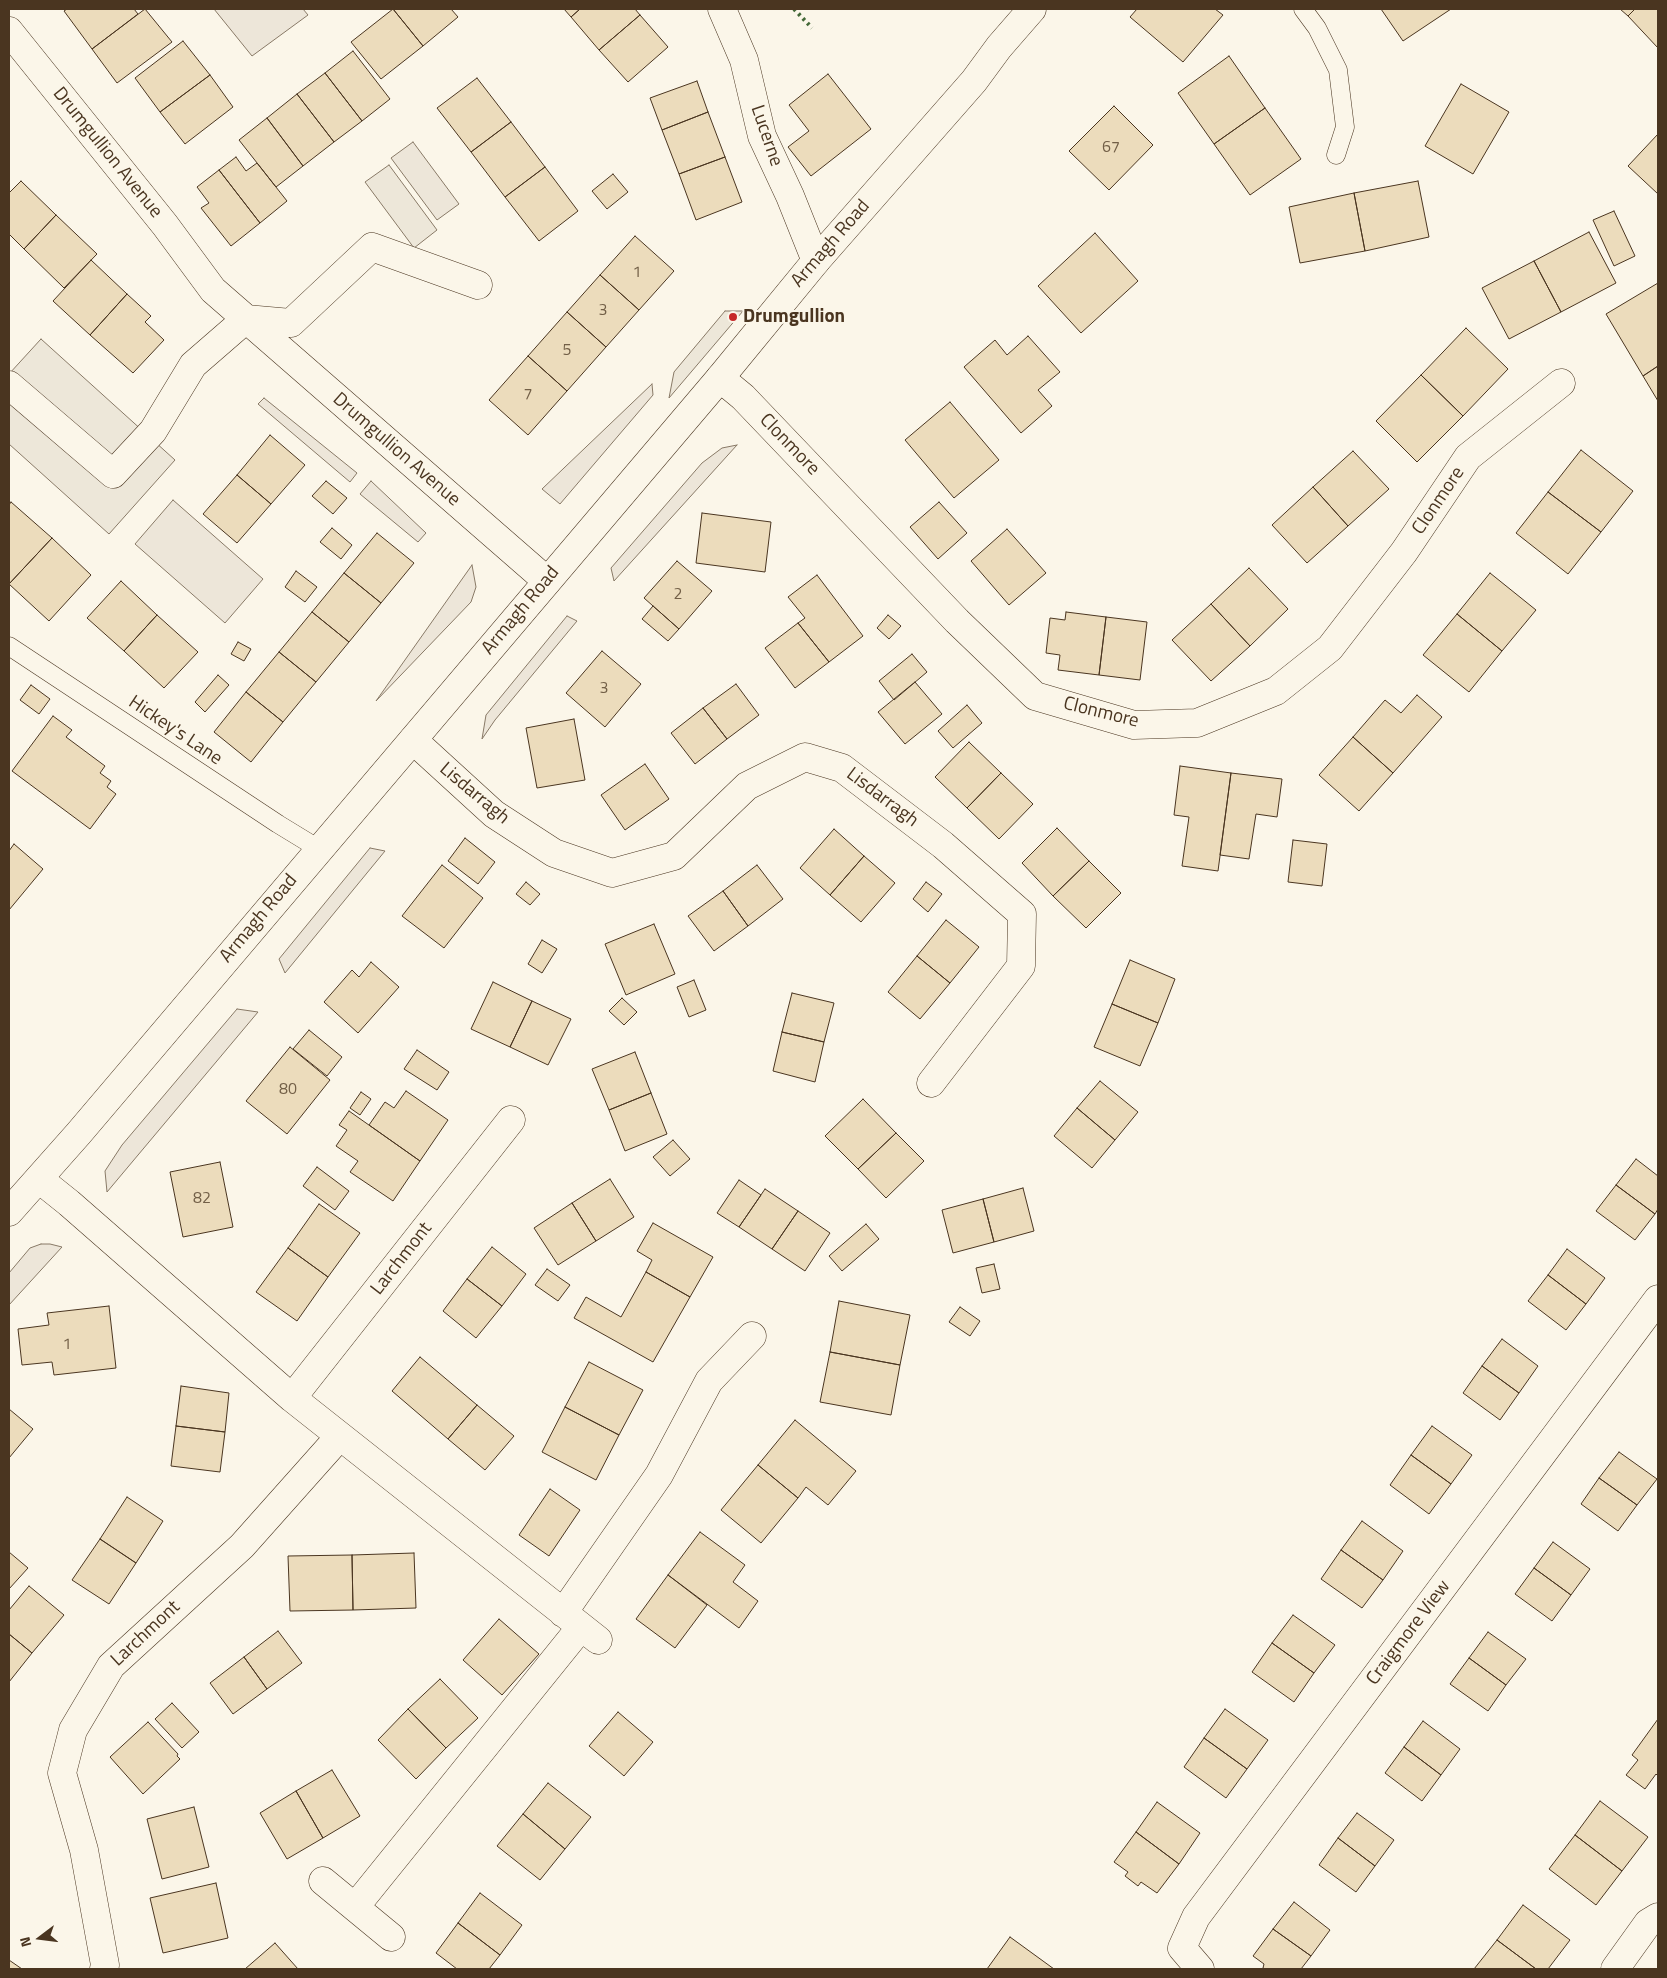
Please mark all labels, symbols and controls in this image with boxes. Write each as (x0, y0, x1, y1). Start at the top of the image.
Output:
street label: Drumgullion Avenue (47, 83, 167, 223)
street label: Lucerne (745, 102, 787, 170)
house number: 67 (1102, 138, 1120, 158)
street label: Armagh Road (787, 196, 875, 292)
house number: 1 (633, 263, 641, 283)
house number: 3 (599, 301, 607, 321)
place label: Drumgullion (743, 306, 845, 328)
marker: Drumgullion (727, 311, 739, 323)
house number: 5 (563, 341, 571, 361)
house number: 7 (524, 385, 532, 405)
street label: Drumgullion Avenue (328, 388, 464, 512)
street label: Clonmore (754, 409, 824, 481)
street label: Clonmore (1408, 463, 1470, 539)
street label: Armagh Road (477, 562, 565, 660)
house number: 2 (674, 585, 682, 605)
house number: 3 (600, 679, 608, 699)
street label: Hickey's Lane (124, 691, 226, 771)
street label: Clonmore (1061, 693, 1141, 733)
street label: Lisdarragh (434, 758, 514, 830)
street label: Lisdarragh (841, 764, 923, 832)
street label: Armagh Road (215, 870, 303, 968)
house number: 80 (279, 1080, 297, 1100)
house number: 82 (193, 1189, 211, 1209)
street label: Larchmont (366, 1218, 438, 1300)
house number: 1 (63, 1335, 71, 1355)
street label: Craigmore View (1362, 1576, 1456, 1690)
street label: Larchmont (107, 1596, 185, 1672)
north arrow (15, 1913, 65, 1963)
text: N (14, 1935, 36, 1949)

